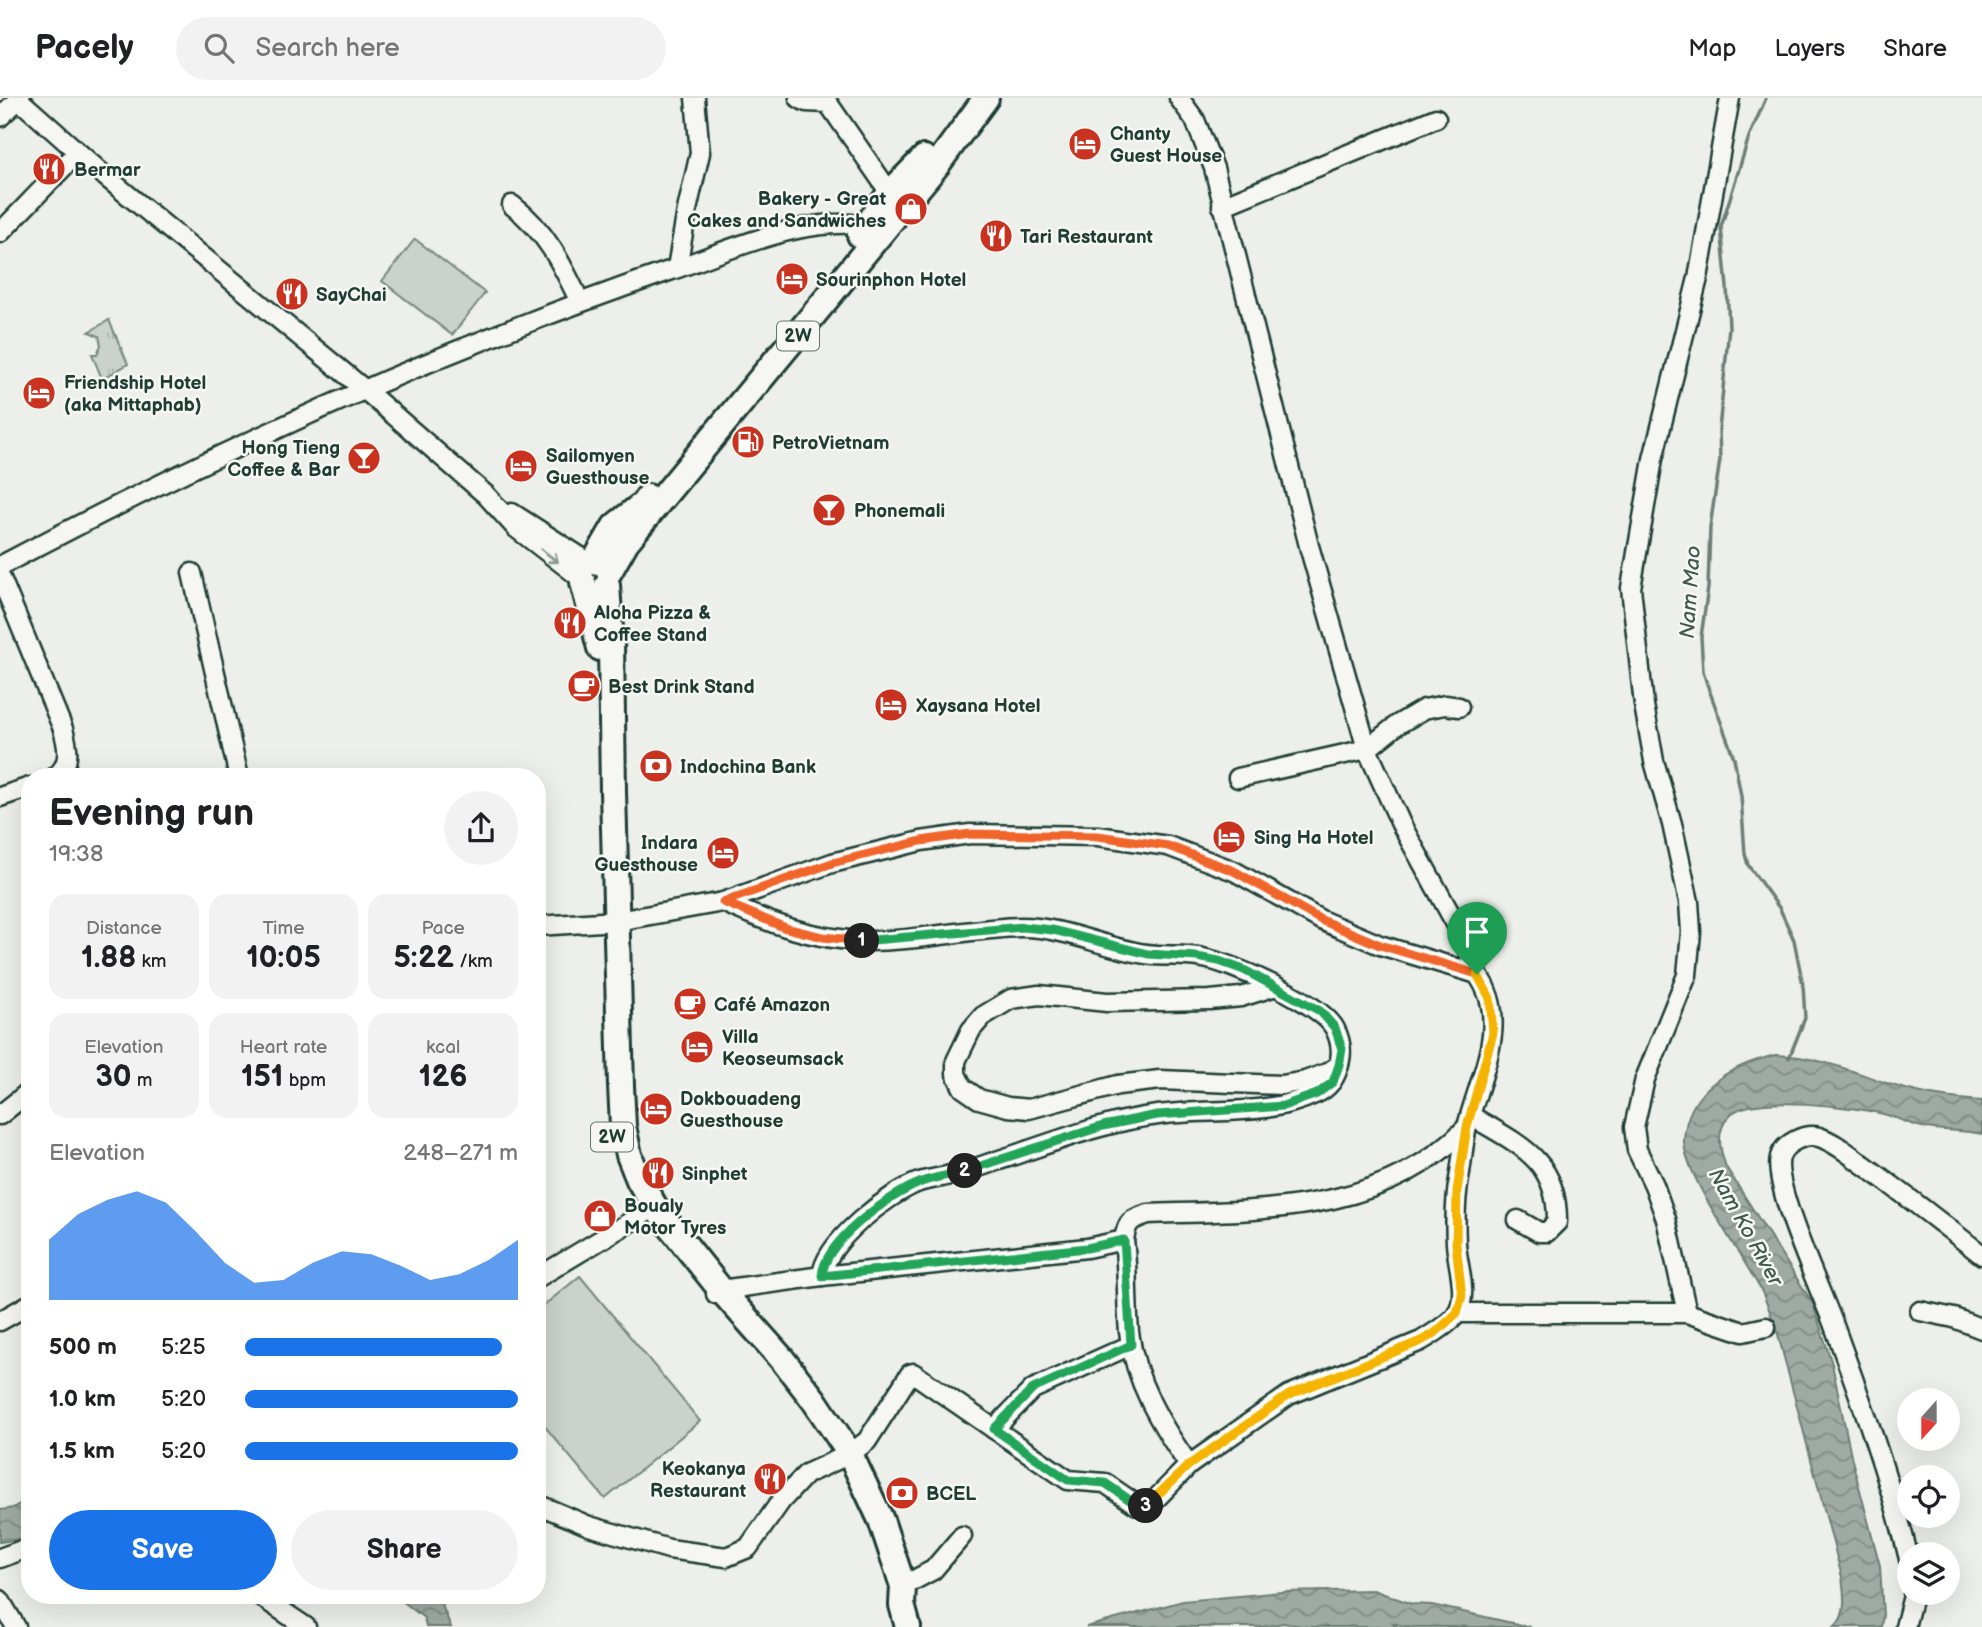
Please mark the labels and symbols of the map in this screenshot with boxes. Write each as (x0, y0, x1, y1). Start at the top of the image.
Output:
place label: Chanty Guest House (1110, 123, 1222, 168)
hotel icon: Chanty Guest House (1066, 125, 1104, 163)
restaurant icon: Bermar (30, 150, 68, 188)
place label: Bermar (74, 159, 141, 182)
place label: Bakery - Great Cakes and Sandwiches (687, 188, 887, 233)
shop icon: Bakery - Great Cakes and Sandwiches (892, 190, 930, 228)
restaurant icon: Tari Restaurant (977, 217, 1015, 255)
place label: Tari Restaurant (1020, 226, 1154, 249)
hotel icon: Sourinphon Hotel (773, 260, 811, 298)
place label: Sourinphon Hotel (816, 269, 966, 292)
restaurant icon: SayChai (273, 275, 311, 313)
place label: SayChai (316, 284, 387, 307)
road number: 2W (777, 322, 819, 350)
place label: Friendship Hotel (aka Mittaphab) (64, 372, 206, 417)
hotel icon: Friendship Hotel (aka Mittaphab) (20, 374, 58, 412)
fuel station icon: PetroVietnam (729, 423, 767, 461)
place label: PetroVietnam (772, 432, 889, 455)
place label: Hong Tieng Coffee & Bar (228, 437, 340, 482)
bar icon: Hong Tieng Coffee & Bar (345, 439, 383, 477)
place label: Sailomyen Guesthouse (546, 445, 649, 490)
hotel icon: Sailomyen Guesthouse (502, 447, 540, 485)
bar icon: Phonemali (810, 491, 848, 529)
place label: Phonemali (854, 500, 945, 523)
water label: Nam Mao (1675, 545, 1706, 639)
one-way arrow (540, 548, 558, 563)
place label: Aloha Pizza & Coffee Stand (593, 602, 711, 647)
restaurant icon: Aloha Pizza & Coffee Stand (551, 604, 589, 642)
cafe icon: Best Drink Stand (565, 667, 603, 705)
place label: Best Drink Stand (608, 676, 755, 699)
hotel icon: Xaysana Hotel (872, 686, 910, 724)
place label: Xaysana Hotel (916, 695, 1040, 718)
bank icon: Indochina Bank (637, 747, 675, 785)
place label: Indochina Bank (680, 756, 816, 779)
hotel icon: Sing Ha Hotel (1210, 818, 1248, 856)
place label: Sing Ha Hotel (1254, 827, 1373, 850)
place label: Indara Guesthouse (595, 832, 698, 877)
hotel icon: Indara Guesthouse (704, 834, 742, 872)
pin (1447, 902, 1507, 974)
pin: 1 (844, 924, 880, 958)
cafe icon: Café Amazon (671, 985, 709, 1023)
place label: Café Amazon (714, 994, 830, 1017)
place label: Villa Keoseumsack (722, 1026, 844, 1071)
hotel icon: Villa Keoseumsack (678, 1028, 716, 1066)
place label: Dokbouadeng Guesthouse (680, 1088, 801, 1133)
hotel icon: Dokbouadeng Guesthouse (637, 1090, 675, 1128)
road number: 2W (591, 1122, 633, 1152)
restaurant icon: Sinphet (639, 1154, 677, 1192)
pin: 2 (948, 1154, 982, 1188)
place label: Sinphet (682, 1163, 748, 1186)
water label: Nam Ko River (1703, 1164, 1789, 1292)
place label: Boualy Motor Tyres (624, 1195, 726, 1240)
shop icon: Boualy Motor Tyres (581, 1197, 619, 1235)
north arrow (1897, 1388, 1960, 1451)
place label: Keokanya Restaurant (650, 1458, 747, 1503)
restaurant icon: Keokanya Restaurant (751, 1460, 789, 1498)
bank icon: BCEL (883, 1474, 921, 1512)
place label: BCEL (926, 1483, 976, 1506)
pin: 3 (1128, 1488, 1164, 1524)

